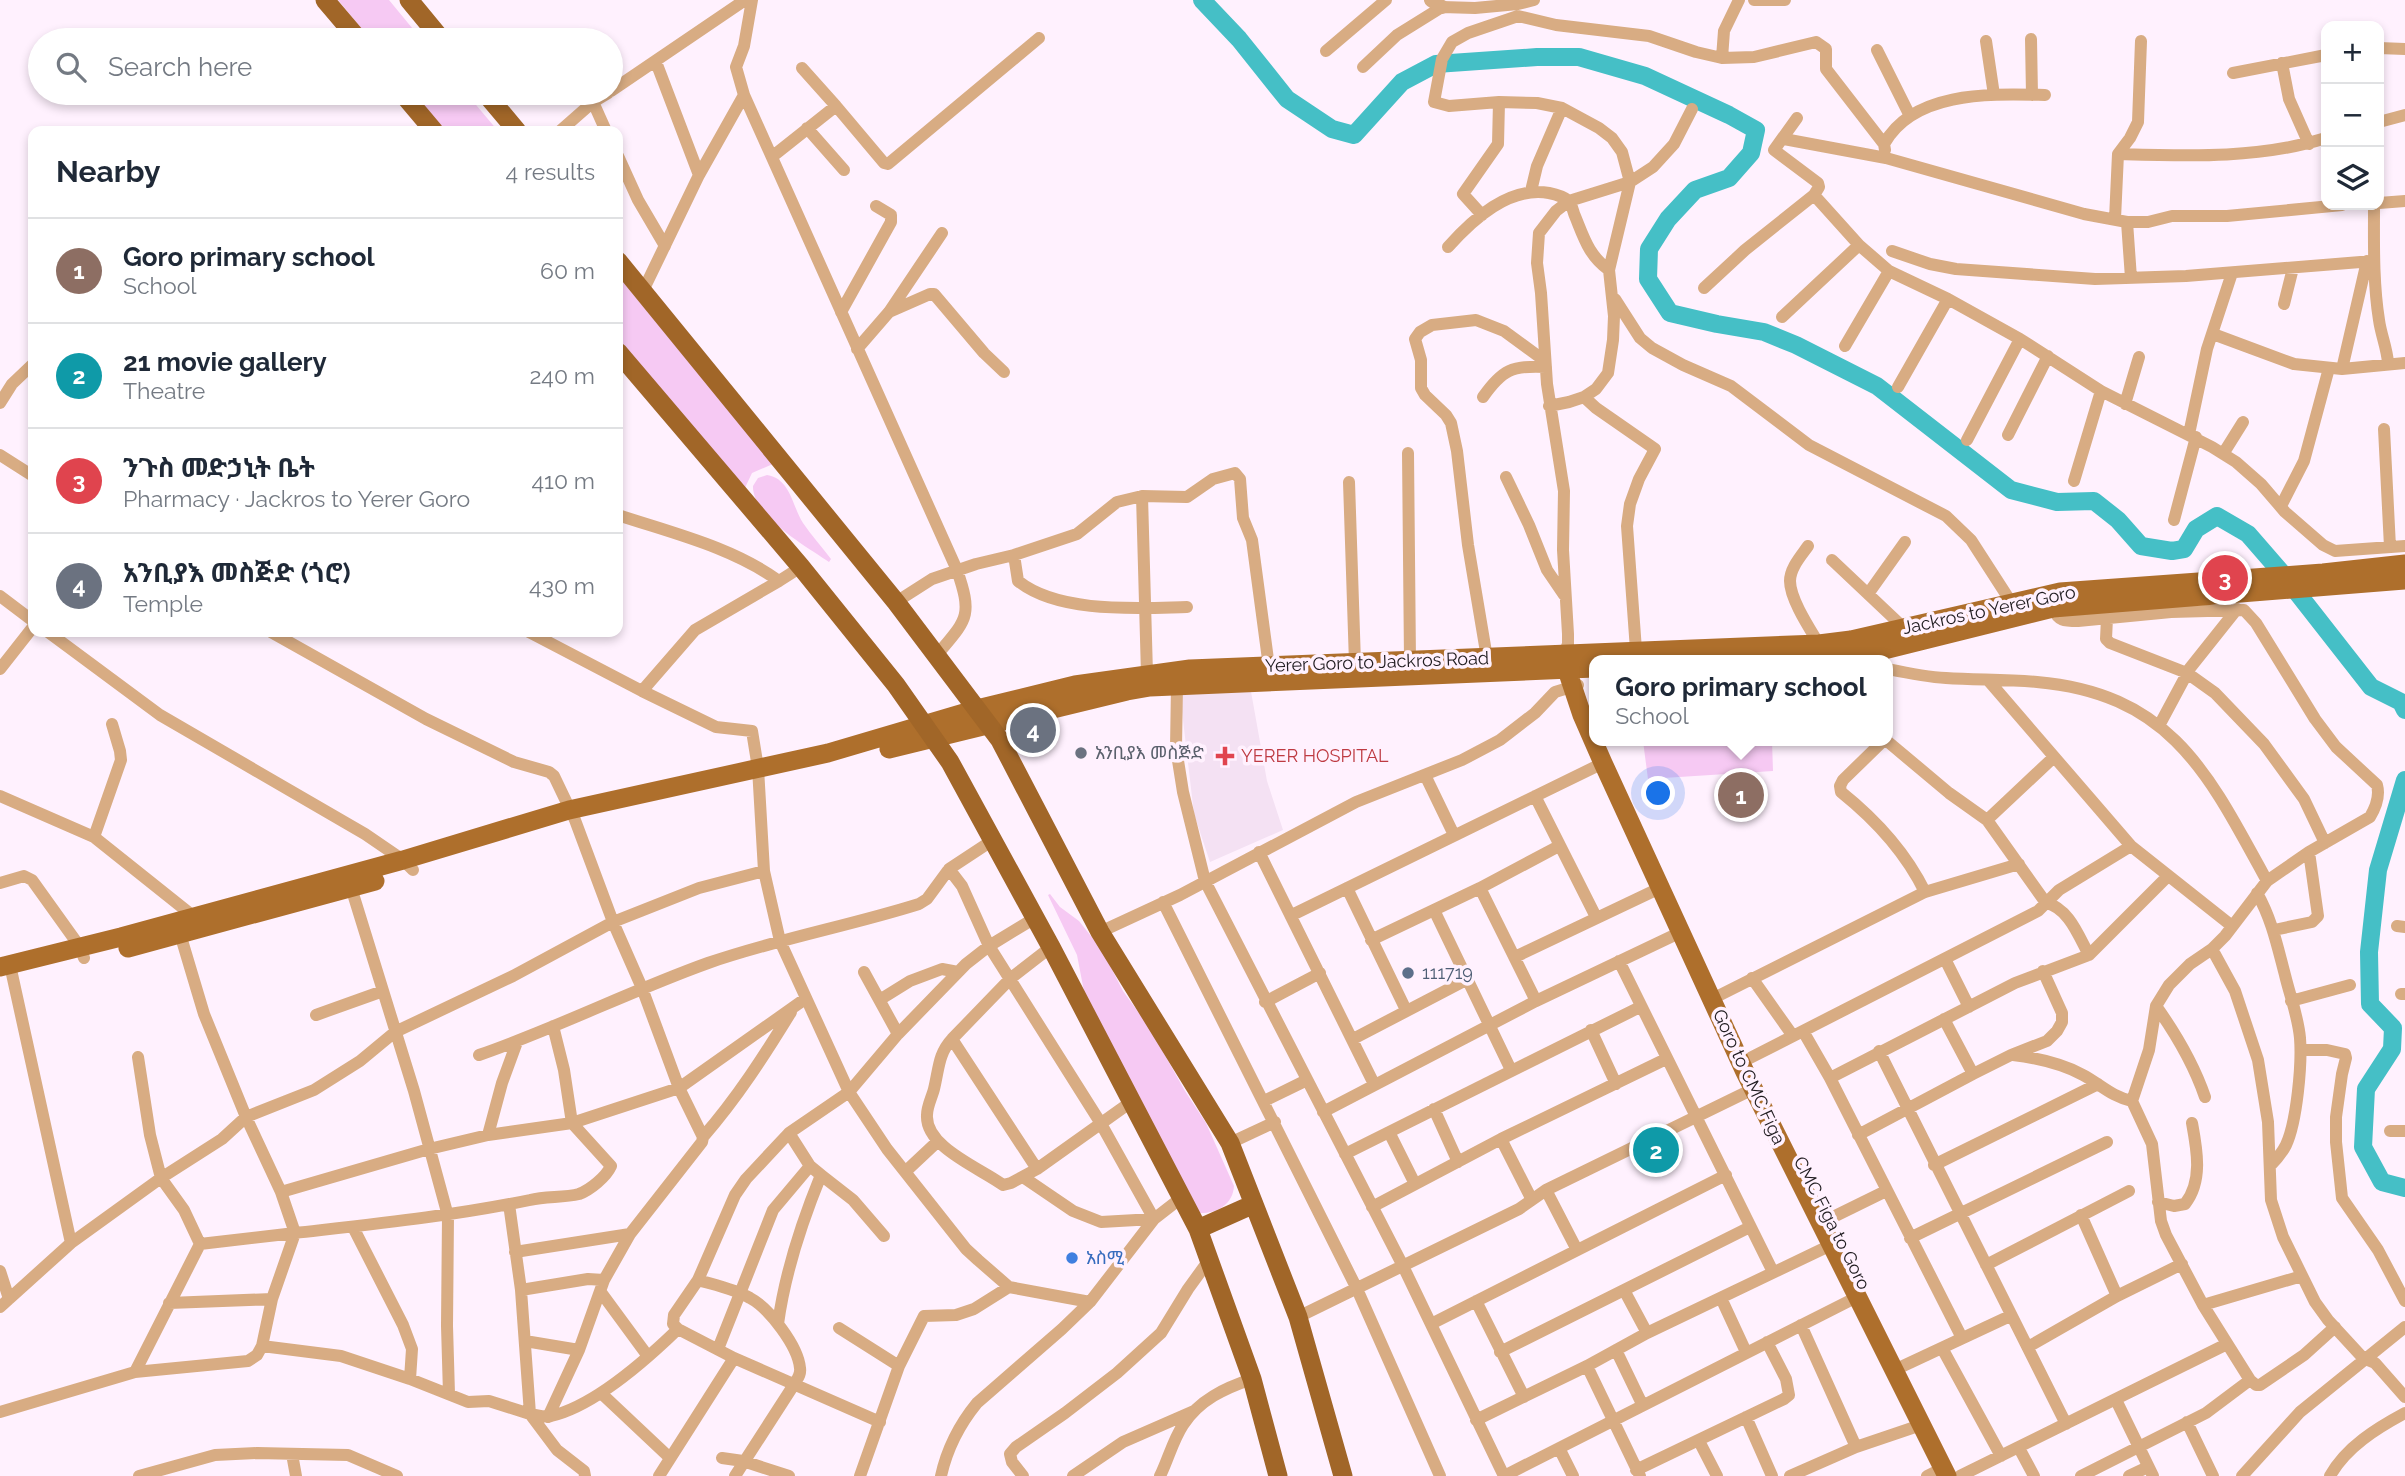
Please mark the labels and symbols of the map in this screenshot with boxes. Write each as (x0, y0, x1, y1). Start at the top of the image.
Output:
pin: 3 (2202, 552, 2248, 604)
street label: Jackros to Yerer Goro (1900, 581, 2078, 638)
street label: Yerer Goro to Jackros Road (1265, 647, 1489, 676)
pin: 4 (1010, 704, 1056, 756)
place label: አንቢያእ መስጅድ (1095, 742, 1204, 763)
marker: አንቢያእ መስጅድ (1073, 745, 1089, 761)
place label: YERER HOSPITAL (1241, 745, 1389, 766)
marker: YERER HOSPITAL (1215, 746, 1235, 766)
pin: 1 (1718, 769, 1764, 821)
your location (1641, 776, 1675, 810)
place label: 111719 (1422, 962, 1473, 983)
marker: 111719 (1400, 965, 1416, 981)
street label: Goro to CMC Figa (1709, 1006, 1790, 1148)
pin: 2 (1633, 1124, 1679, 1176)
street label: CMC Figa to Goro (1790, 1153, 1875, 1293)
place label: አስሚ (1086, 1247, 1124, 1268)
marker: አስሚ (1064, 1250, 1080, 1266)

